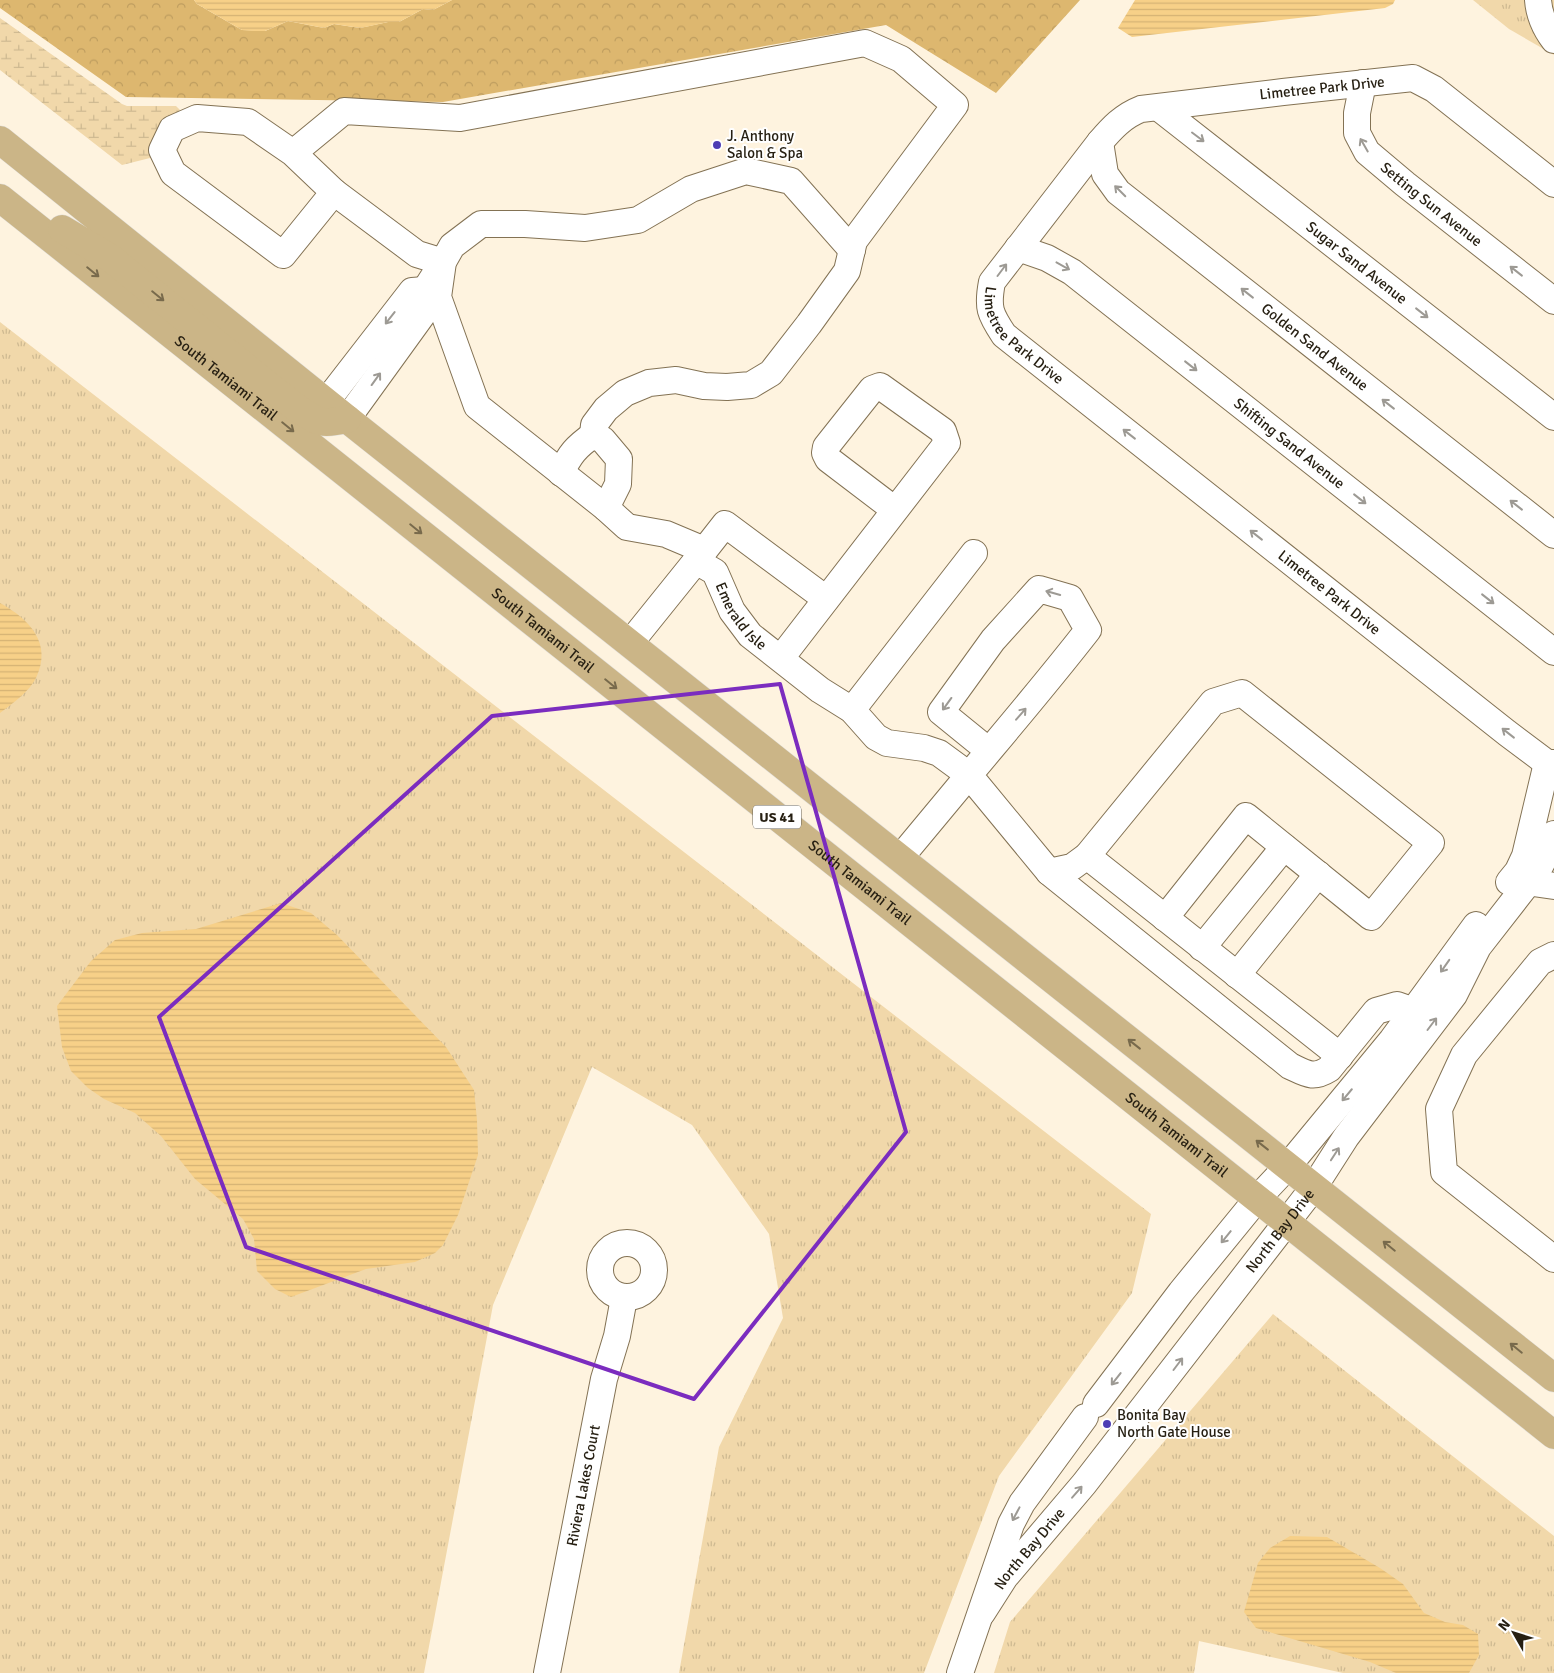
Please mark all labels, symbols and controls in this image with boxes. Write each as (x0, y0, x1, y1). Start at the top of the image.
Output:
street label: Limetree Park Drive (1259, 72, 1385, 104)
place label: J. Anthony Salon & Spa (727, 127, 803, 162)
one-way arrow (1191, 132, 1205, 142)
one-way arrow (1359, 138, 1369, 153)
marker: J. Anthony Salon & Spa (711, 139, 723, 151)
street label: Setting Sun Avenue (1377, 158, 1486, 250)
one-way arrow (1114, 185, 1126, 198)
street label: Sugar Sand Avenue (1303, 218, 1411, 308)
one-way arrow (1055, 262, 1069, 272)
one-way arrow (996, 264, 1007, 277)
one-way arrow (86, 266, 99, 277)
one-way arrow (1509, 266, 1523, 276)
street label: Limetree Park Drive (980, 285, 1067, 388)
one-way arrow (1241, 287, 1254, 298)
one-way arrow (151, 291, 164, 302)
street label: Golden Sand Avenue (1258, 299, 1372, 394)
one-way arrow (1415, 308, 1428, 319)
one-way arrow (384, 312, 395, 325)
street label: South Tamiami Trail (171, 332, 281, 424)
one-way arrow (1184, 360, 1197, 371)
one-way arrow (370, 373, 381, 386)
street label: Shifting Sand Avenue (1230, 394, 1348, 493)
one-way arrow (1382, 399, 1395, 410)
one-way arrow (282, 422, 295, 433)
one-way arrow (1123, 429, 1136, 440)
one-way arrow (1353, 493, 1366, 504)
one-way arrow (1510, 499, 1523, 510)
one-way arrow (409, 523, 422, 534)
one-way arrow (1250, 530, 1263, 541)
street label: Limetree Park Drive (1274, 546, 1384, 638)
street label: Emerald Isle (712, 580, 770, 654)
street label: South Tamiami Trail (488, 584, 598, 677)
one-way arrow (1046, 588, 1062, 598)
one-way arrow (1481, 594, 1494, 605)
one-way arrow (604, 679, 617, 690)
one-way arrow (941, 697, 952, 710)
one-way arrow (1015, 708, 1026, 721)
one-way arrow (1501, 728, 1515, 738)
road number: US 41 (753, 806, 801, 829)
street label: South Tamiami Trail (805, 836, 915, 929)
one-way arrow (1440, 959, 1450, 973)
one-way arrow (1427, 1017, 1437, 1031)
one-way arrow (1128, 1039, 1141, 1050)
street label: South Tamiami Trail (1122, 1088, 1232, 1181)
one-way arrow (1341, 1088, 1352, 1101)
one-way arrow (1256, 1140, 1269, 1151)
one-way arrow (1330, 1147, 1340, 1161)
street label: North Bay Drive (1242, 1185, 1318, 1276)
one-way arrow (1220, 1230, 1231, 1243)
one-way arrow (1383, 1241, 1396, 1252)
one-way arrow (1510, 1342, 1523, 1353)
one-way arrow (1172, 1358, 1183, 1371)
one-way arrow (1110, 1372, 1121, 1385)
place label: Bonita Bay North Gate House (1117, 1406, 1231, 1441)
marker: Bonita Bay North Gate House (1101, 1418, 1113, 1430)
street label: Riviera Lakes Court (563, 1423, 604, 1548)
one-way arrow (1071, 1486, 1082, 1499)
street label: North Bay Drive (990, 1504, 1069, 1593)
one-way arrow (1011, 1506, 1020, 1521)
north arrow (1489, 1608, 1539, 1658)
text: N (1495, 1616, 1514, 1634)

